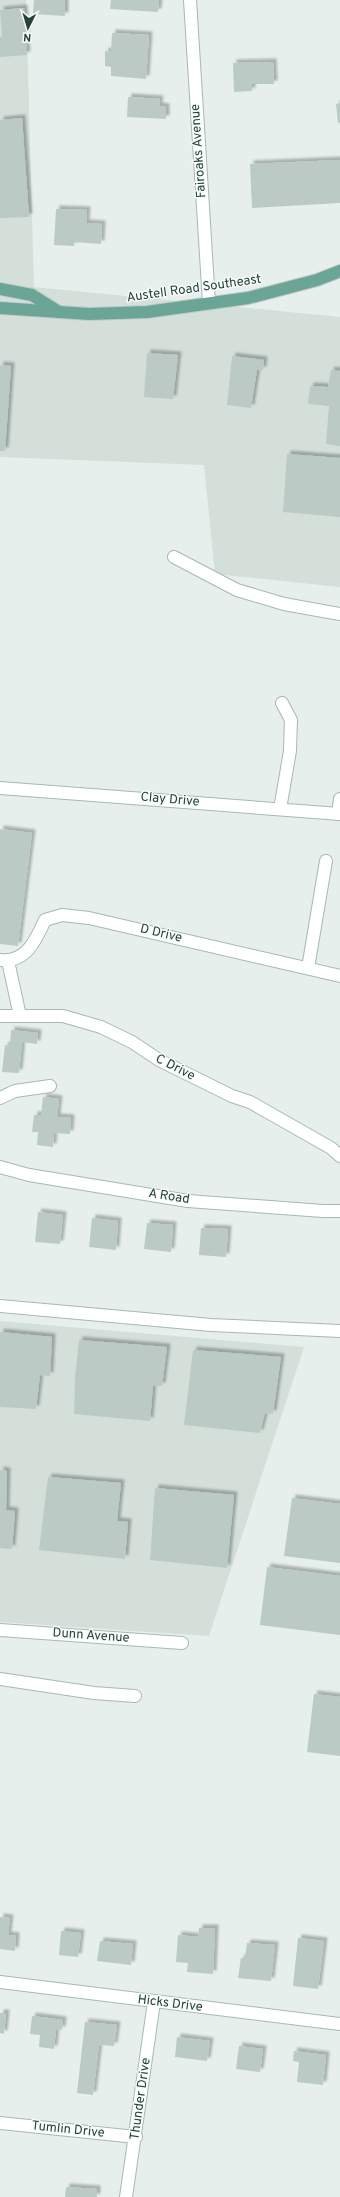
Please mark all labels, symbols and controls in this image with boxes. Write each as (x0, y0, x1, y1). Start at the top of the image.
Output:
north arrow (8, 8, 48, 48)
text: N (23, 30, 32, 44)
street label: Fairoaks Avenue (188, 103, 210, 199)
street label: Austell Road Southeast (126, 272, 262, 306)
street label: Clay Drive (140, 789, 200, 811)
street label: D Drive (138, 921, 184, 947)
street label: C Drive (153, 1051, 197, 1085)
street label: A Road (147, 1186, 191, 1208)
street label: Dunn Avenue (52, 1625, 130, 1647)
street label: Hicks Drive (137, 1992, 203, 2016)
street label: Thunder Drive (127, 2057, 155, 2141)
street label: Tumlin Drive (31, 2118, 105, 2142)

